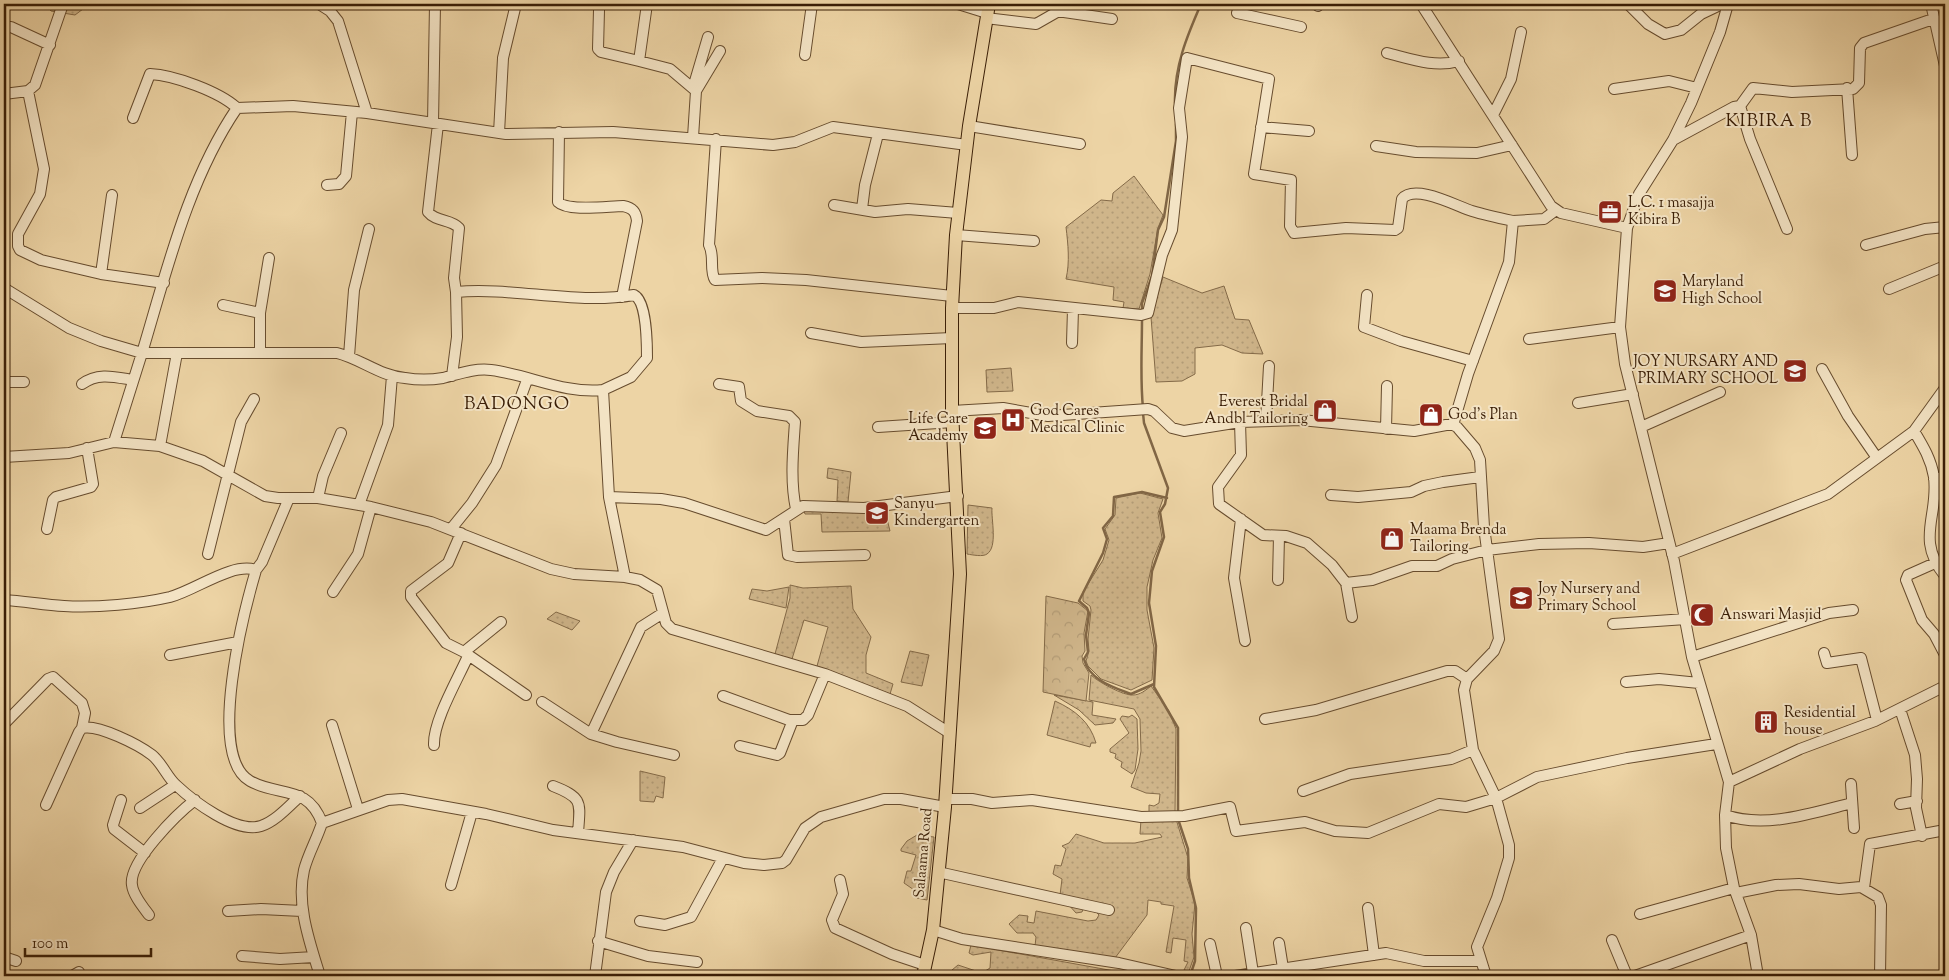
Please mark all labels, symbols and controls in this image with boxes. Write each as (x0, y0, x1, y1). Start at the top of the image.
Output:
district label: KIBIRA B (1726, 109, 1812, 135)
place label: L.C. 1 masajja Kibira B (1628, 193, 1714, 231)
office icon: L.C. 1 masajja Kibira B (1597, 199, 1623, 225)
place label: Maryland High School (1682, 272, 1762, 310)
school or university icon: Maryland High School (1652, 278, 1678, 304)
place label: JOY NURSARY AND PRIMARY SCHOOL (1632, 352, 1778, 390)
school or university icon: JOY NURSARY AND PRIMARY SCHOOL (1782, 358, 1808, 384)
district label: BADONGO (464, 392, 570, 418)
place label: Everest Bridal Andbl Tailoring (1204, 392, 1308, 430)
shop icon: Everest Bridal Andbl Tailoring (1312, 398, 1338, 424)
place label: God Cares Medical Clinic (1030, 401, 1125, 439)
shop icon: God's Plan (1418, 402, 1444, 428)
place label: God's Plan (1448, 405, 1518, 426)
hospital icon: God Cares Medical Clinic (1000, 407, 1026, 433)
place label: Life Care Academy (908, 409, 969, 447)
school or university icon: Life Care Academy (972, 415, 998, 441)
place label: Sanyu Kindergarten (894, 494, 980, 532)
school or university icon: Sanyu Kindergarten (864, 500, 890, 526)
place label: Maama Brenda Tailoring (1410, 520, 1506, 558)
shop icon: Maama Brenda Tailoring (1379, 526, 1405, 552)
place label: Joy Nursery and Primary School (1537, 579, 1641, 617)
school or university icon: Joy Nursery and Primary School (1508, 585, 1534, 611)
mosque icon: Answari Masjid (1689, 602, 1715, 628)
place label: Answari Masjid (1720, 605, 1822, 626)
place label: Residential house (1784, 703, 1856, 741)
building icon: Residential house (1753, 709, 1779, 735)
street label: Salaama Road (910, 807, 938, 899)
scale bar (25, 925, 151, 957)
text: 100 m (32, 934, 69, 955)

